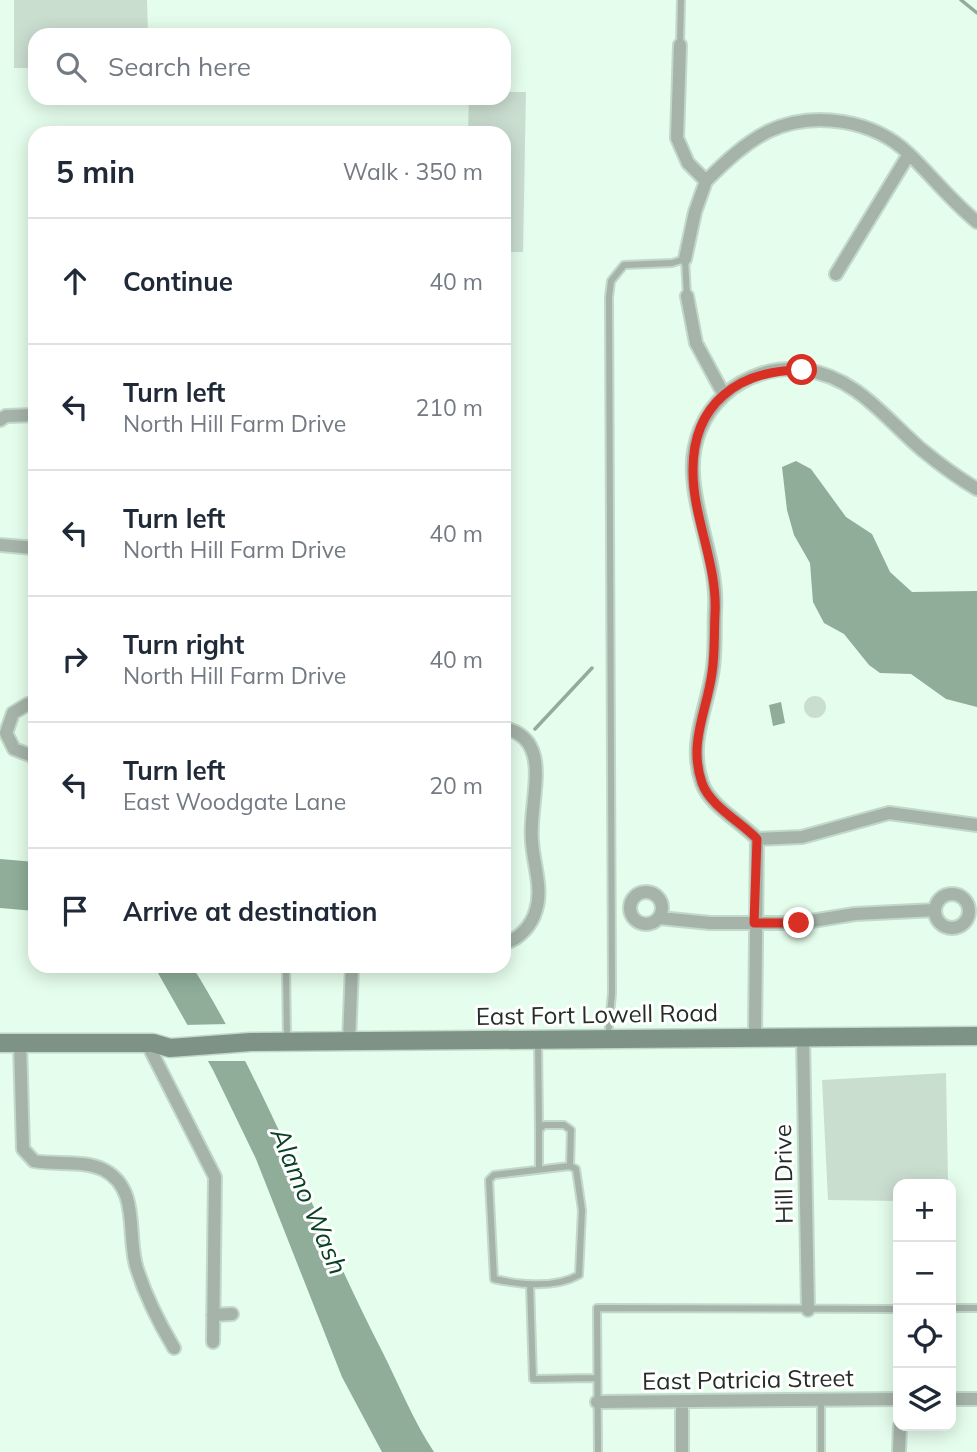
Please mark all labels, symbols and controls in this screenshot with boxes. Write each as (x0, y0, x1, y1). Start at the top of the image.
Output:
search box (28, 28, 511, 105)
icon: search (52, 48, 90, 86)
text: Search here (108, 50, 251, 83)
text: 5 min (56, 153, 135, 191)
text: Walk · 350 m (343, 157, 483, 186)
icon: ahead (56, 262, 94, 300)
text: Continue (123, 265, 233, 298)
text: 40 m (429, 267, 483, 296)
route start (786, 354, 817, 385)
text: Turn left (123, 376, 225, 409)
icon: left (56, 388, 94, 426)
text: 210 m (415, 393, 483, 422)
text: North Hill Farm Drive (123, 409, 346, 438)
text: Turn left (123, 502, 225, 535)
icon: left (56, 514, 94, 552)
text: 40 m (429, 519, 483, 548)
text: North Hill Farm Drive (123, 535, 346, 564)
text: Turn right (123, 628, 244, 661)
icon: right (56, 640, 94, 678)
text: 40 m (429, 645, 483, 674)
text: North Hill Farm Drive (123, 661, 346, 690)
text: Turn left (123, 754, 225, 787)
icon: left (56, 766, 94, 804)
text: 20 m (429, 771, 483, 800)
text: East Woodgate Lane (123, 787, 346, 816)
icon: arrive (56, 892, 94, 930)
text: Arrive at destination (123, 895, 378, 928)
route end (783, 907, 814, 938)
street label: East Fort Lowell Road (476, 997, 718, 1031)
water label: Alamo Wash (263, 1121, 355, 1279)
street label: Hill Drive (767, 1124, 799, 1224)
map controls (893, 1179, 956, 1431)
button: + (893, 1179, 956, 1242)
button: − (893, 1242, 956, 1305)
button: locate (893, 1305, 956, 1368)
street label: East Patricia Street (642, 1362, 854, 1396)
button: layers (893, 1368, 956, 1431)

